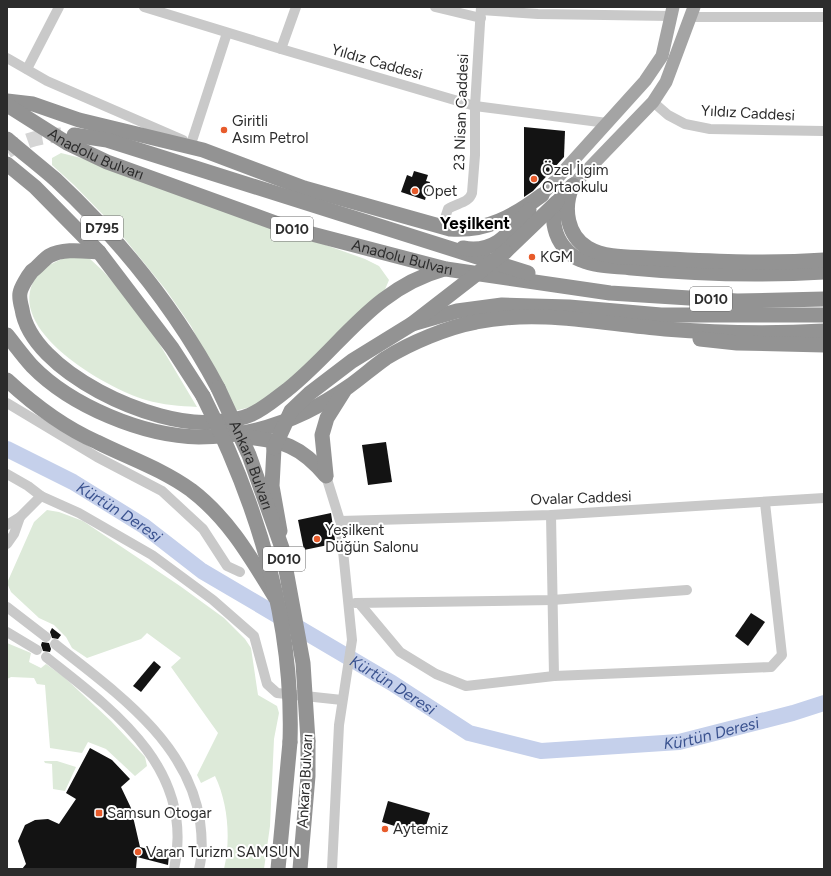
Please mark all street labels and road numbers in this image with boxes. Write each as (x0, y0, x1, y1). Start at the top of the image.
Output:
street label: Yıldız Caddesi (329, 40, 425, 84)
street label: 23 Nisan Caddesi (450, 53, 472, 171)
street label: Yıldız Caddesi (701, 102, 795, 124)
street label: Anadolu Bulvarı (45, 124, 146, 184)
road number: D795 (81, 216, 123, 240)
road number: D010 (271, 217, 313, 241)
street label: Anadolu Bulvarı (350, 236, 454, 279)
road number: D010 (690, 287, 732, 311)
street label: Ankara Bulvarı (225, 418, 277, 512)
street label: Ovalar Caddesi (530, 487, 632, 509)
road number: D010 (263, 547, 305, 571)
street label: Ankara Bulvarı (294, 733, 316, 829)

